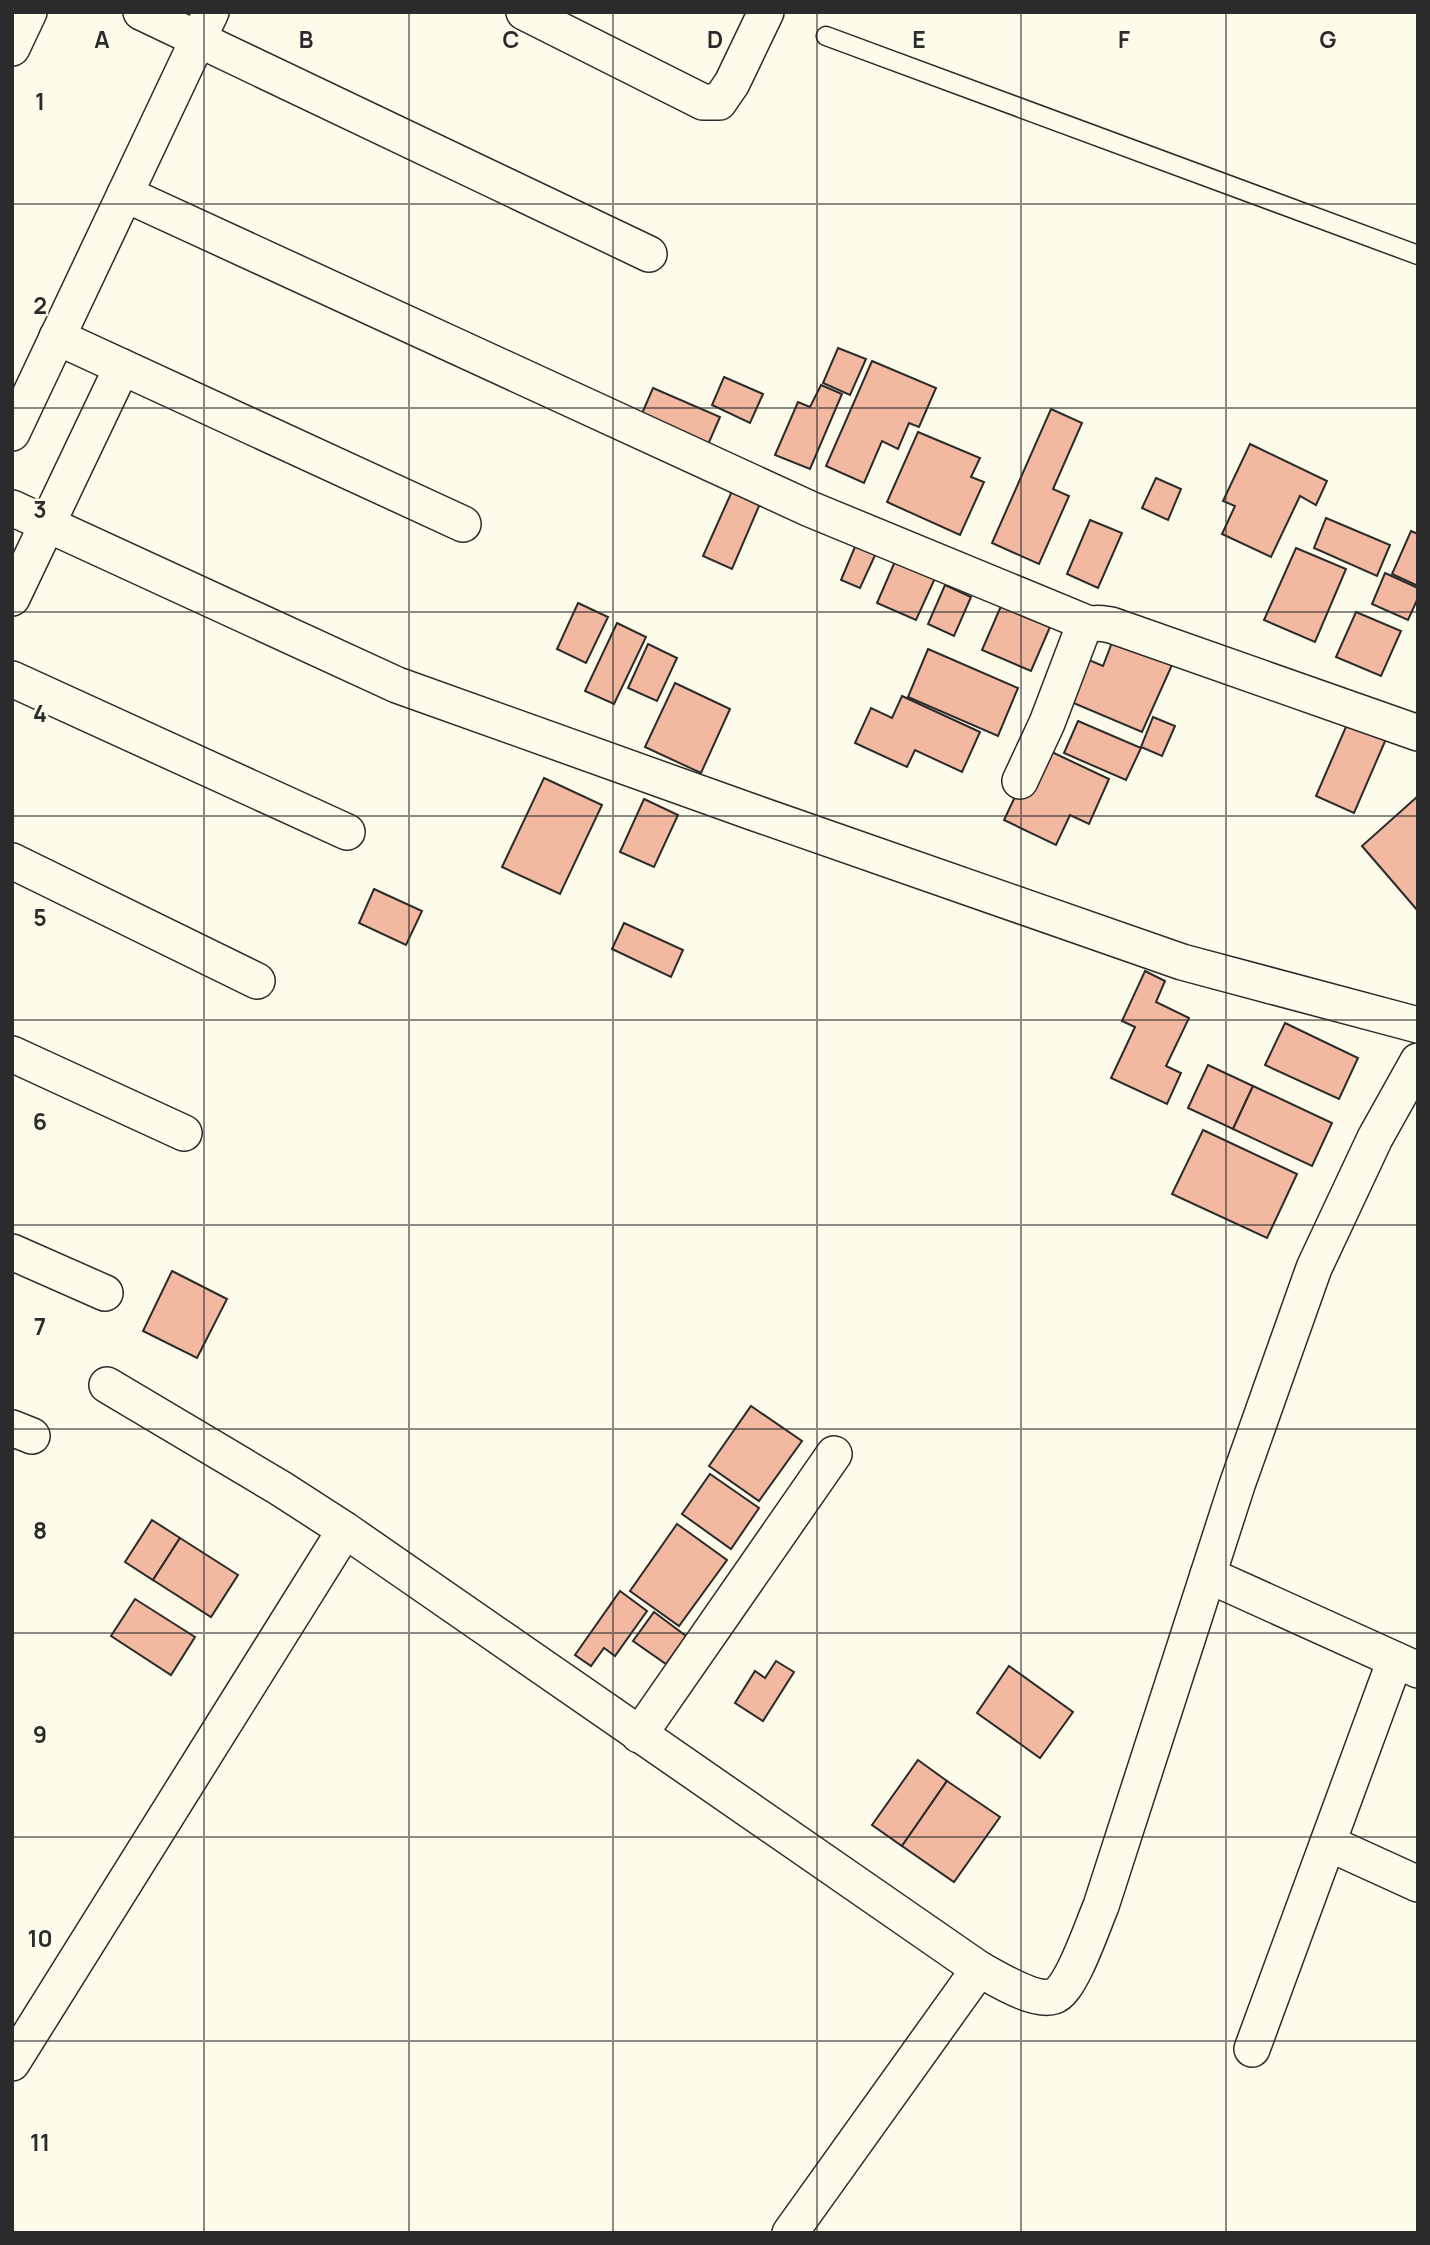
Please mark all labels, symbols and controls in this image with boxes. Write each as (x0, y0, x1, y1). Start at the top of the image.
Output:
text: A (94, 23, 110, 55)
text: B (299, 23, 313, 55)
text: C (503, 23, 520, 55)
text: D (707, 23, 723, 55)
text: E (912, 23, 926, 55)
text: F (1118, 23, 1130, 55)
text: G (1320, 23, 1337, 55)
text: 1 (35, 85, 45, 117)
text: 2 (33, 289, 47, 321)
text: 3 (33, 493, 47, 525)
text: 4 (33, 697, 47, 729)
text: 5 (33, 901, 47, 933)
text: 6 (33, 1105, 47, 1137)
text: 7 (34, 1310, 46, 1342)
text: 8 (33, 1514, 47, 1546)
text: 9 (33, 1718, 47, 1750)
text: 10 (27, 1922, 53, 1954)
text: 11 (30, 2126, 50, 2158)

